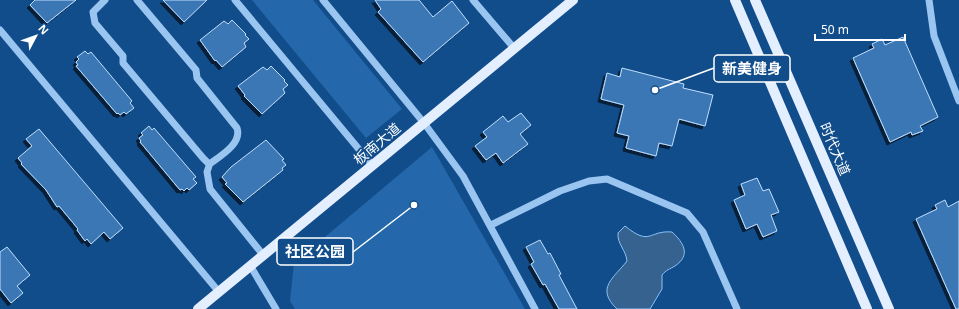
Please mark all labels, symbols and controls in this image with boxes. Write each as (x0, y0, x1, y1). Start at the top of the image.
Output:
north arrow (16, 16, 56, 56)
scale bar (815, 16, 905, 42)
text: N (35, 21, 53, 37)
text: 50 m (821, 21, 849, 38)
callout: 新美健身 (714, 55, 790, 82)
text: 新美健身 (722, 58, 782, 78)
street label: 板南大道 (349, 118, 404, 169)
street label: 时代大道 (816, 119, 855, 178)
callout: 社区公园 (277, 238, 353, 265)
text: 社区公园 (285, 241, 345, 261)

